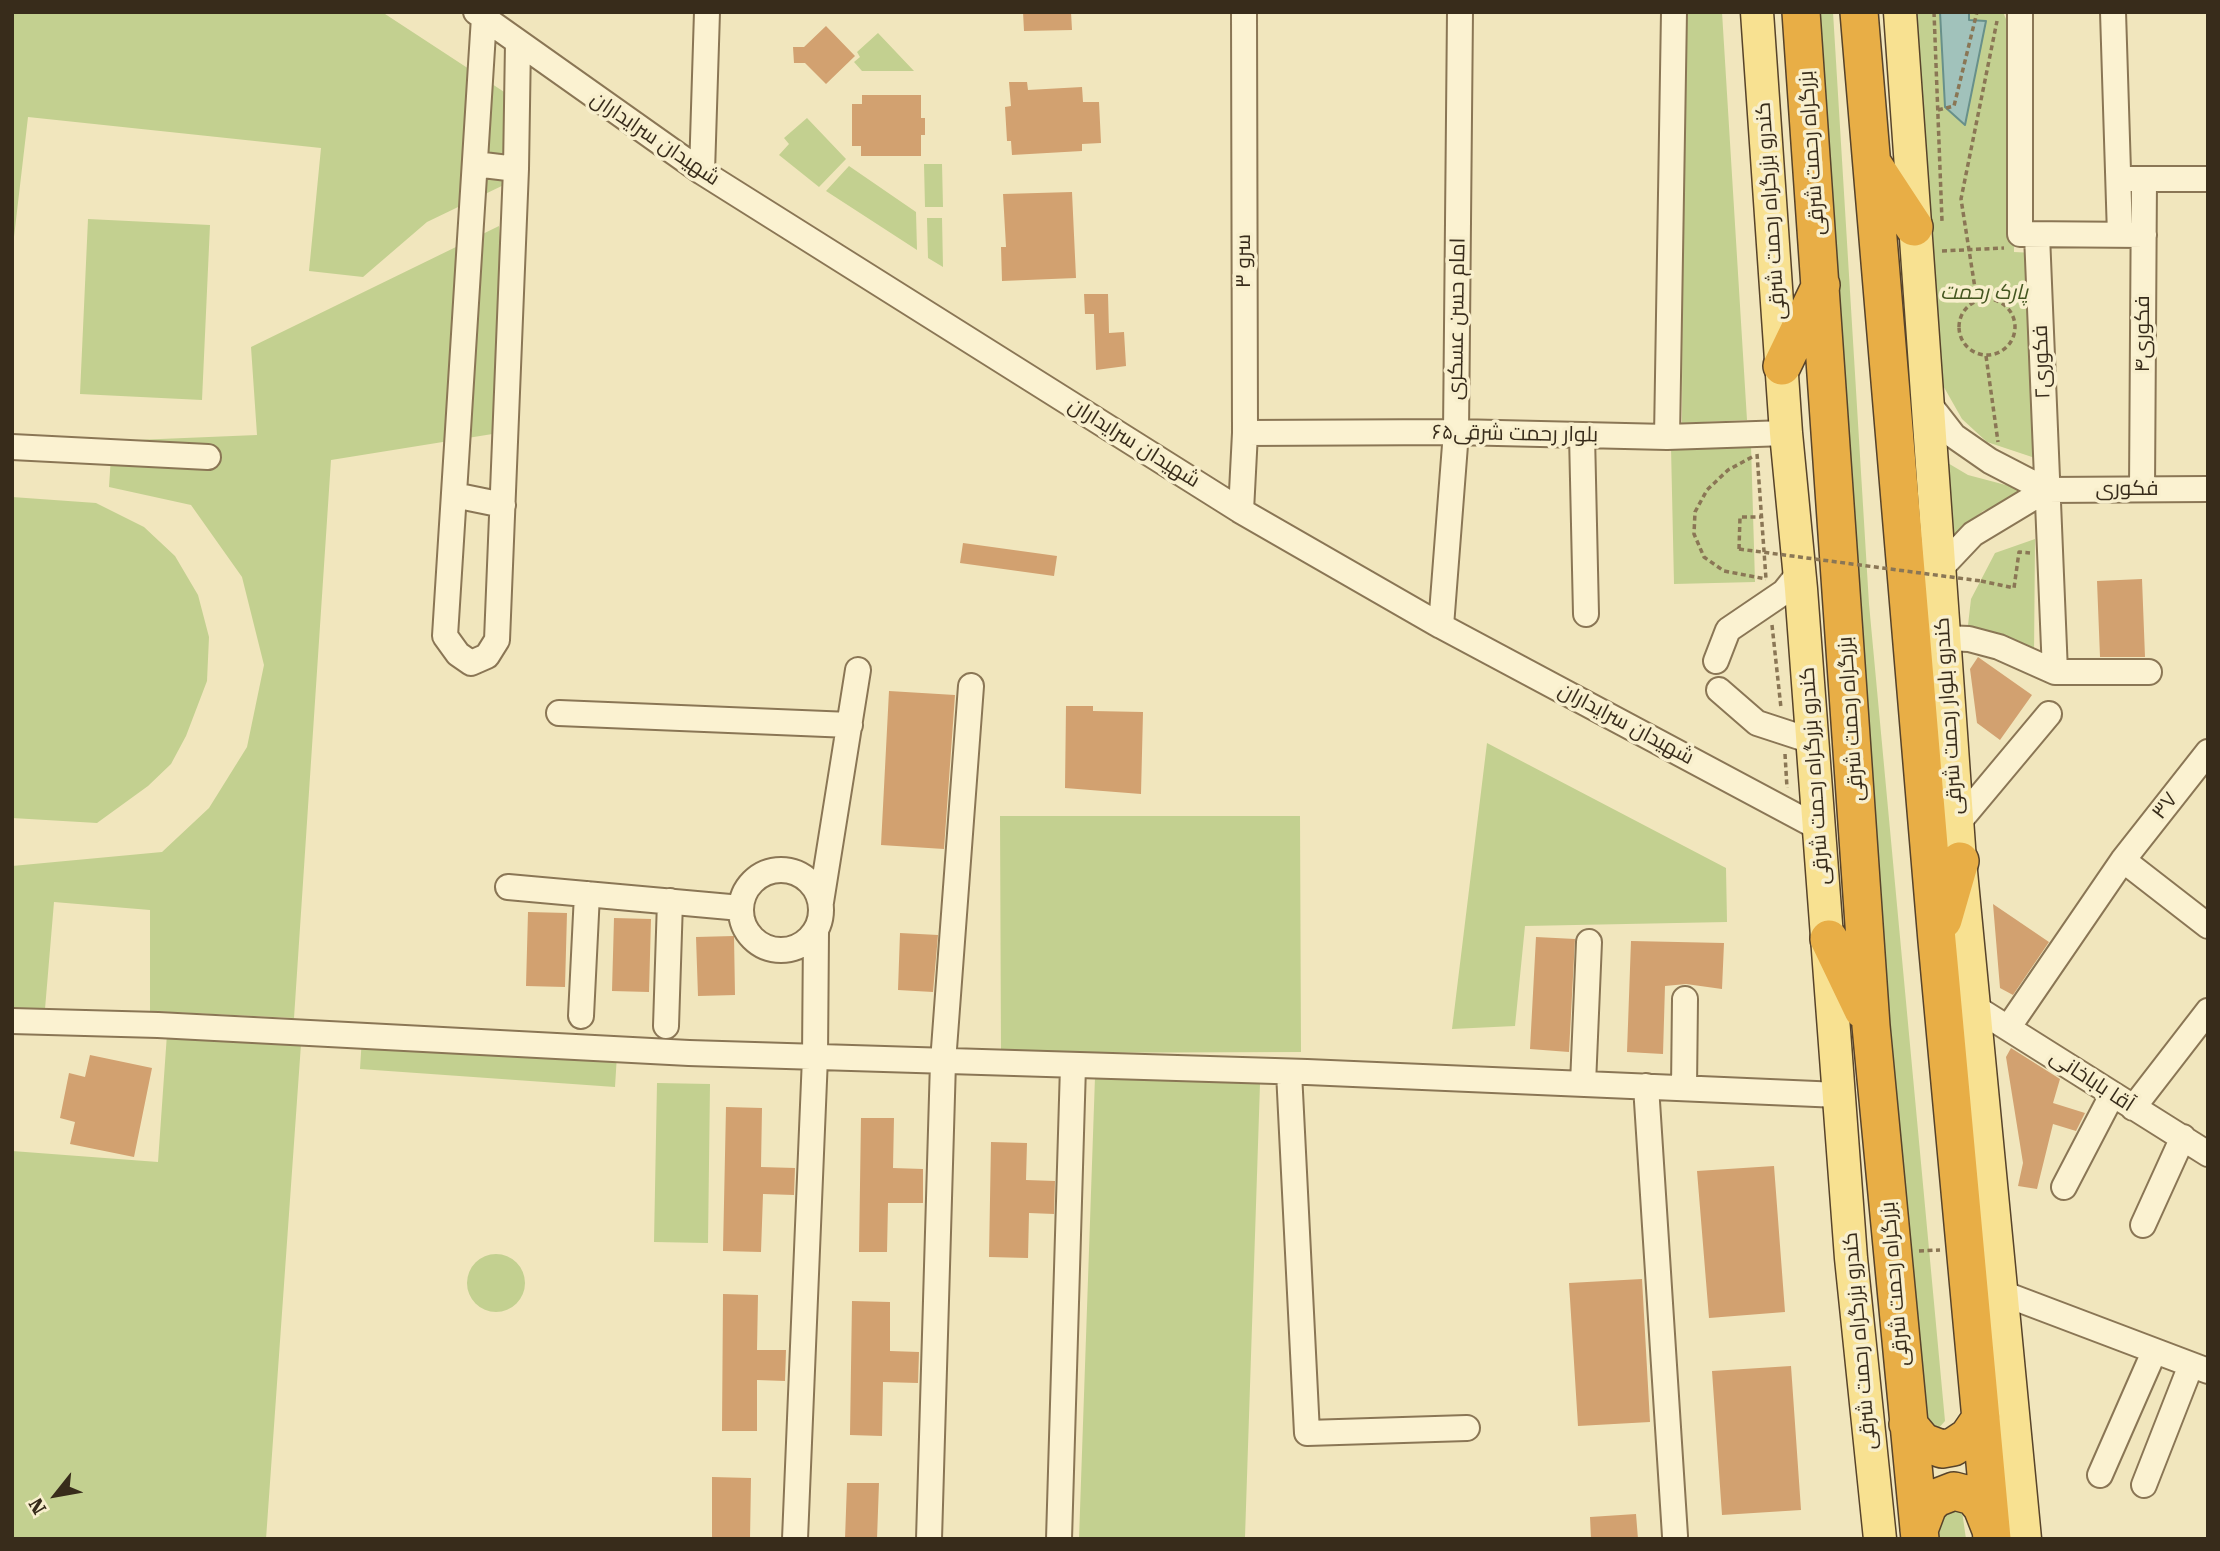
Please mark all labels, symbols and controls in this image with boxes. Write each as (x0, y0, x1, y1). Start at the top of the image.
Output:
street label: بزرگراه رحمت شرقی (1794, 70, 1830, 236)
street label: شهیدان سرایداران (586, 87, 724, 191)
street label: کندرو بزرگراه رحمت شرقی (1751, 101, 1791, 321)
street label: سرو ۳ (1231, 234, 1257, 288)
street label: امام حسن عسکری (1443, 238, 1471, 400)
park label: پارک رحمت (1940, 280, 2028, 306)
street label: فکوری۴ (2130, 296, 2156, 372)
street label: فکوری۲ (2028, 325, 2056, 399)
street label: شهیدان سرایداران (1064, 393, 1204, 493)
street label: بلوار رحمت شرقی۶۵ (1432, 420, 1598, 448)
street label: فکوری (2095, 476, 2159, 502)
street label: کندرو بلوار رحمت شرقی (1930, 616, 1968, 816)
street label: بزرگراه رحمت شرقی (1833, 636, 1869, 802)
street label: کندرو بزرگراه رحمت شرقی (1795, 666, 1835, 886)
street label: شهیدان سرایداران (1554, 678, 1698, 770)
street label: ۳۷ (2147, 787, 2183, 825)
street label: آقا باباخانی (2045, 1044, 2139, 1118)
street label: بزرگراه رحمت شرقی (1875, 1201, 1915, 1367)
street label: کندرو بزرگراه رحمت شرقی (1838, 1231, 1882, 1451)
north arrow (21, 1460, 91, 1530)
text: N (24, 1494, 51, 1518)

